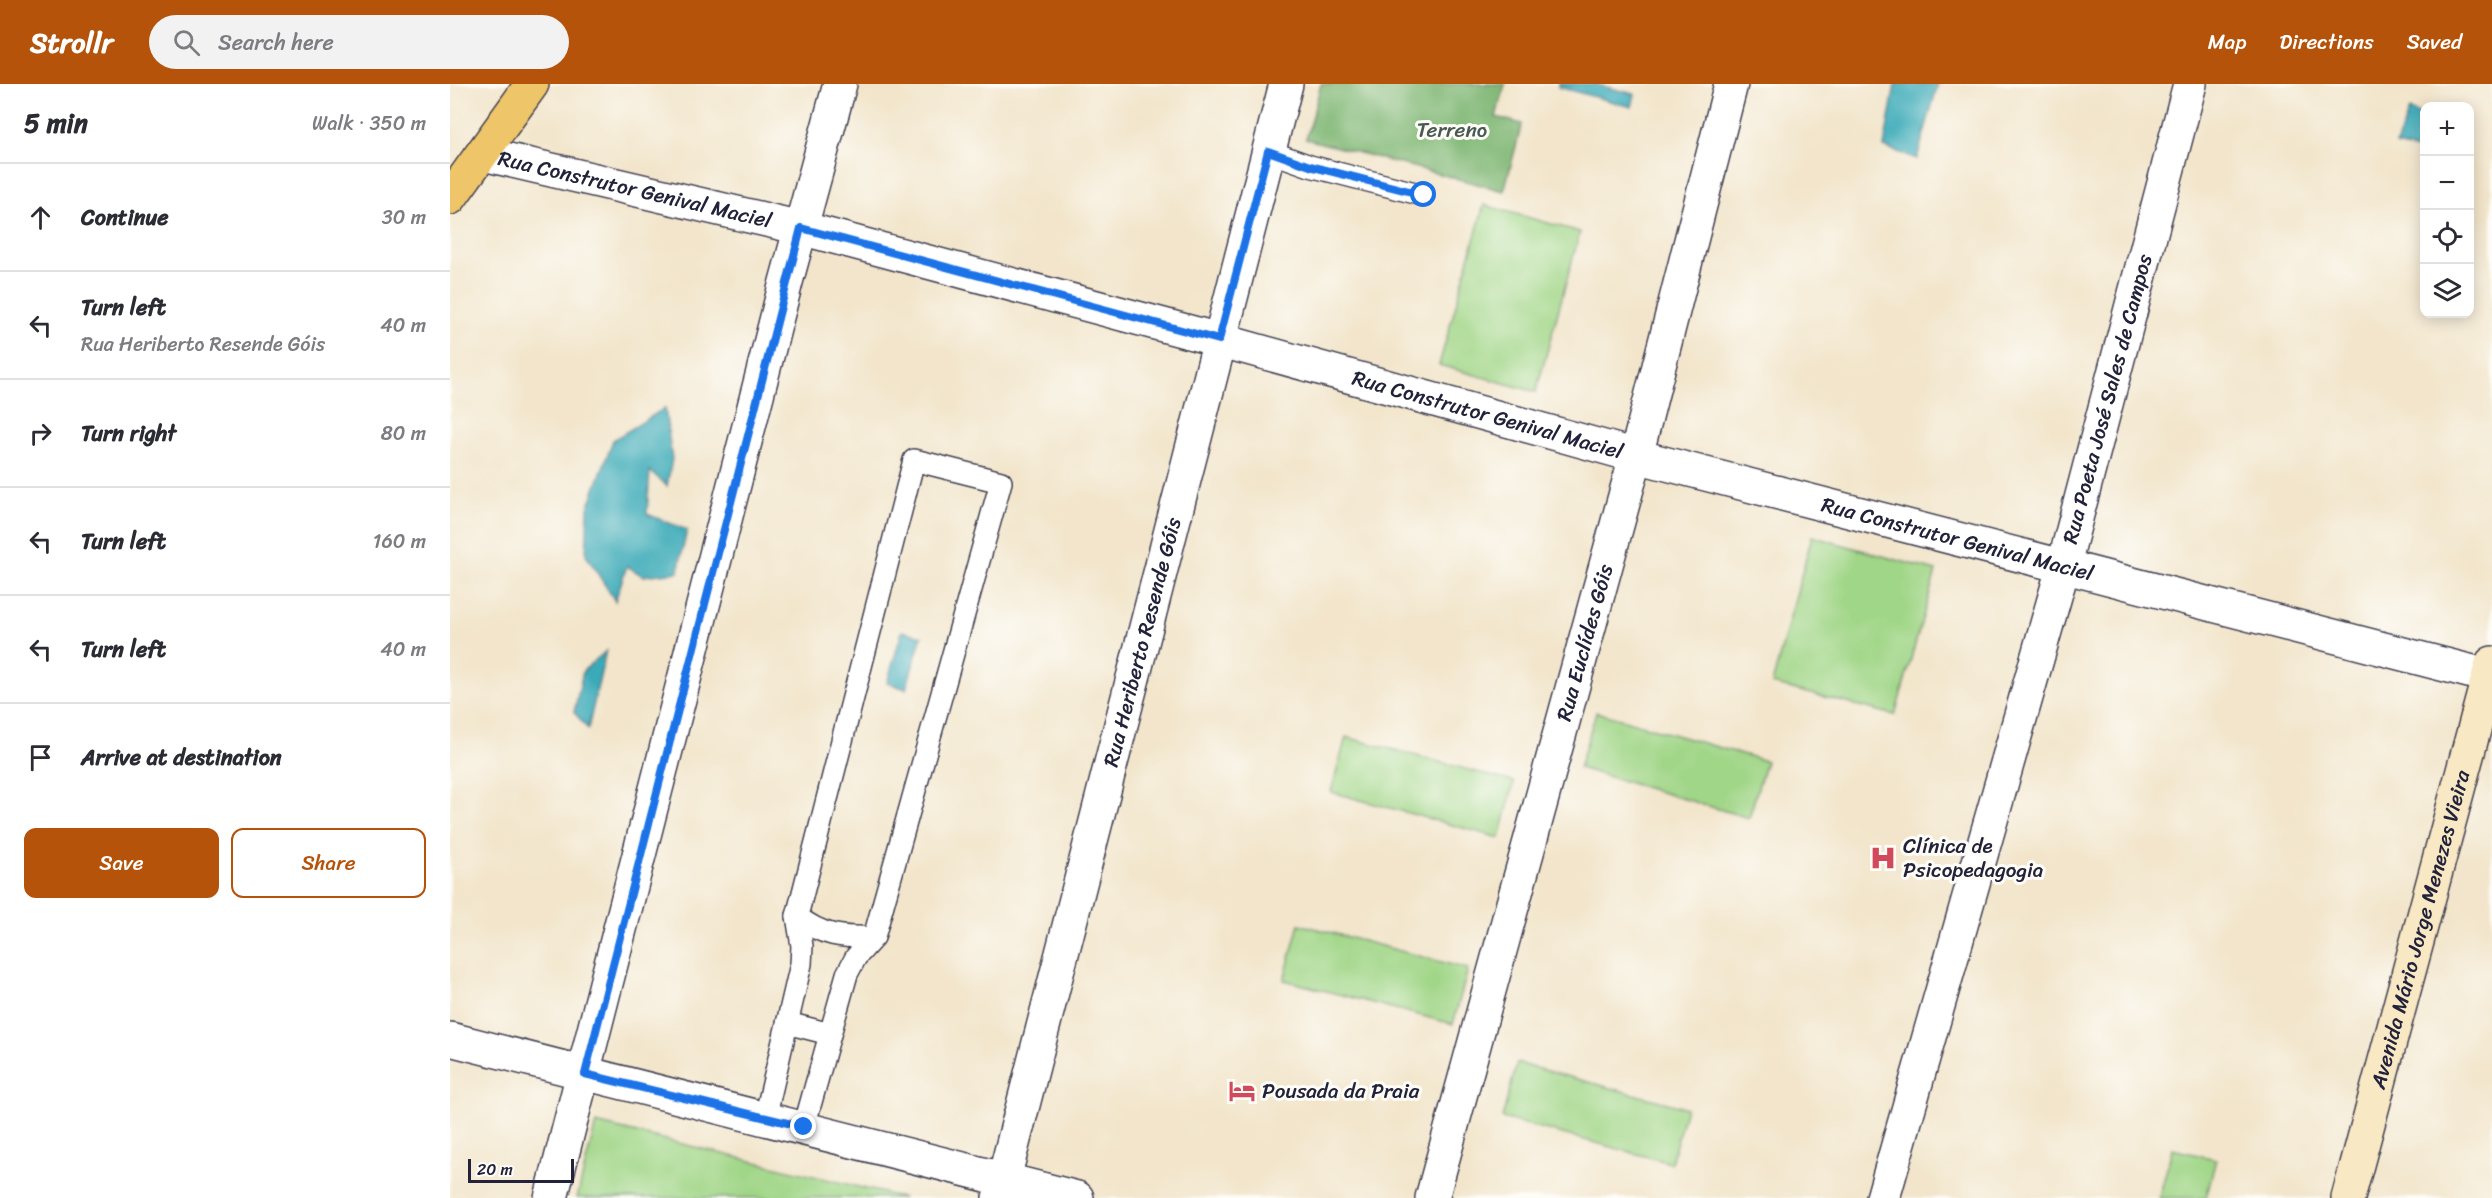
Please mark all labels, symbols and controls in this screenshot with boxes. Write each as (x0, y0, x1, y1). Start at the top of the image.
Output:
search box (149, 15, 569, 69)
text: Strollr (30, 18, 113, 67)
text: Search here (218, 23, 334, 62)
text: Map (2208, 23, 2246, 61)
text: Directions (2279, 23, 2374, 61)
text: Saved (2407, 23, 2462, 61)
icon: search (170, 26, 203, 59)
text: 5 min (24, 100, 88, 146)
map controls (2420, 102, 2474, 318)
button: + (2420, 102, 2474, 156)
text: Walk · 350 m (312, 106, 426, 141)
park label: Terreno (1417, 111, 1487, 149)
street label: Rua Construtor Genival Maciel (494, 139, 776, 240)
button: − (2420, 156, 2474, 210)
route start (1410, 181, 1436, 207)
text: Continue (81, 198, 169, 237)
text: 30 m (382, 200, 426, 235)
icon: ahead (24, 201, 57, 234)
button: locate (2420, 210, 2474, 264)
street label: Rua Poeta José Sales de Campos (2051, 249, 2164, 548)
button: layers (2420, 264, 2474, 318)
text: Turn left (81, 288, 166, 327)
text: 40 m (380, 308, 426, 343)
icon: left (24, 309, 57, 342)
text: Rua Heriberto Resende Góis (81, 327, 325, 362)
street label: Rua Construtor Genival Maciel (1348, 359, 1628, 471)
text: Turn right (81, 414, 176, 453)
text: 80 m (381, 416, 426, 451)
icon: right (24, 417, 57, 450)
street label: Rua Construtor Genival Maciel (1817, 486, 2099, 593)
street label: Rua Heriberto Resende Góis (1092, 513, 1193, 771)
text: Turn left (81, 522, 166, 561)
text: 160 m (373, 524, 426, 559)
icon: left (24, 525, 57, 558)
street label: Rua Euclídes Góis (1545, 559, 1625, 725)
text: Turn left (81, 630, 166, 669)
text: 40 m (380, 632, 426, 667)
icon: left (24, 633, 57, 666)
text: Arrive at destination (81, 738, 282, 777)
icon: arrive (24, 741, 57, 774)
street label: Avenida Mário Jorge Menezes Vieira (2359, 765, 2481, 1094)
place label: Clínica de Psicopedagogia (1903, 827, 2044, 889)
button: Save (24, 828, 219, 898)
button: Share (231, 828, 426, 898)
hospital icon: Clínica de Psicopedagogia (1868, 843, 1898, 873)
place label: Pousada da Praia (1262, 1072, 1420, 1110)
hotel icon: Pousada da Praia (1227, 1076, 1257, 1106)
route end (790, 1113, 816, 1139)
text: 20 m (477, 1155, 513, 1184)
scale bar (468, 1156, 574, 1184)

